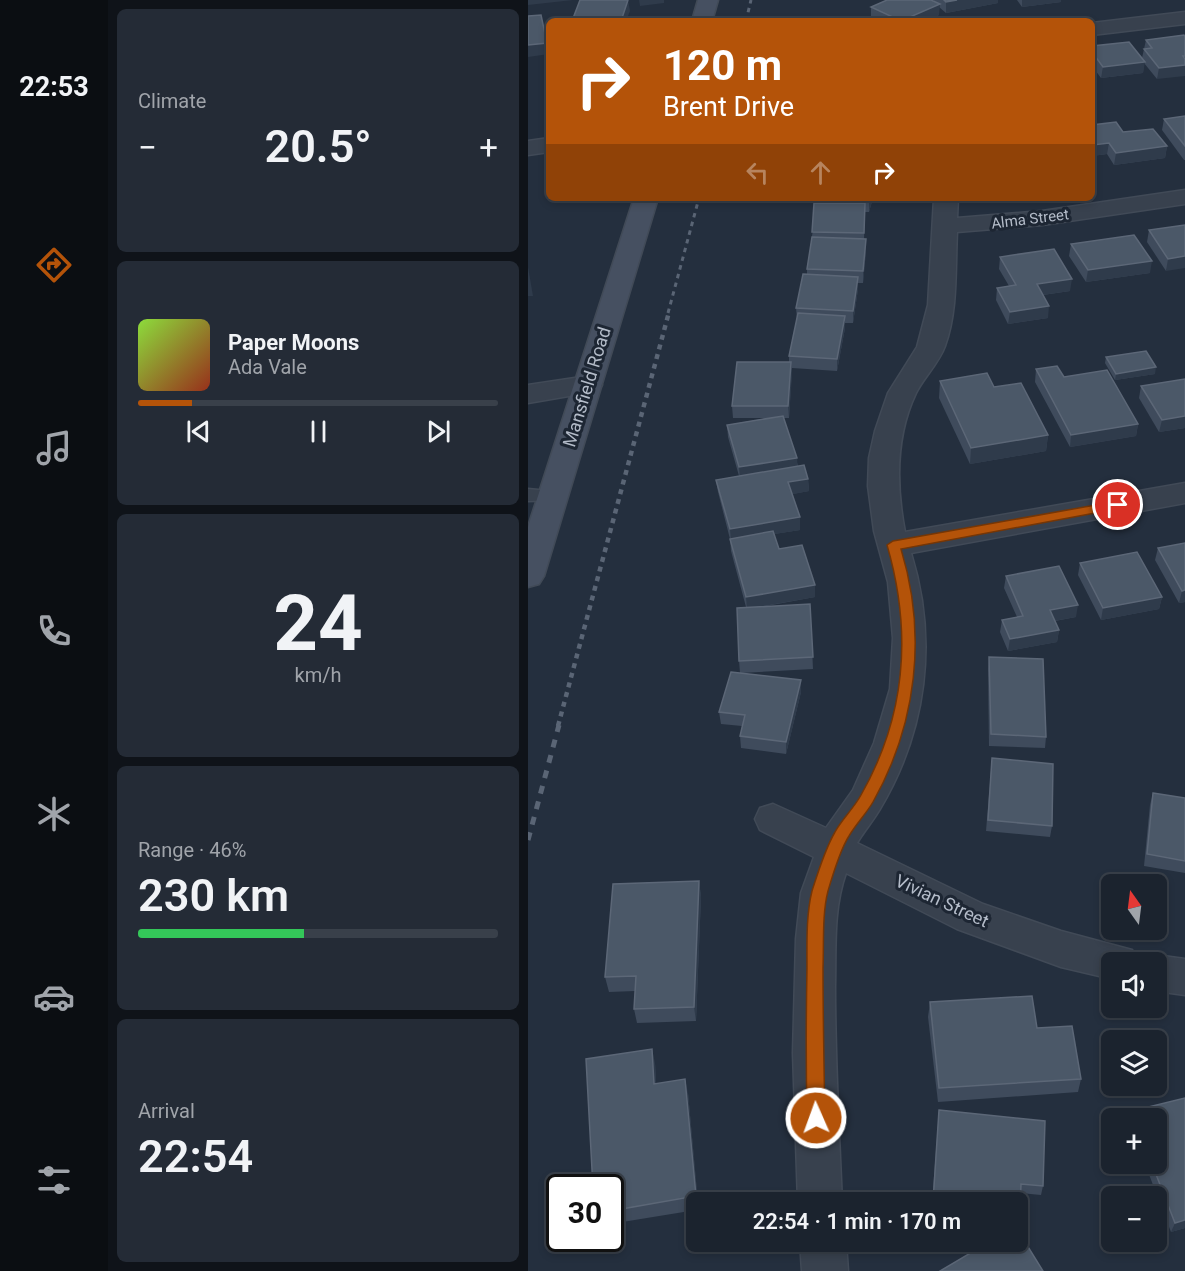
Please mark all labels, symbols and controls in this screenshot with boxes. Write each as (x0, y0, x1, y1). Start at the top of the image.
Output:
text: 120 m (663, 41, 782, 90)
icon: right (564, 42, 642, 120)
text: 22:53 (19, 71, 89, 103)
text: Climate (138, 89, 206, 113)
text: Brent Drive (663, 91, 794, 123)
text: 20.5° (264, 120, 372, 173)
text: − (138, 128, 157, 167)
text: + (479, 128, 498, 167)
icon: left (741, 156, 774, 189)
icon: ahead (804, 156, 837, 189)
icon: right (867, 156, 900, 189)
street label: Alma Street (990, 205, 1070, 233)
icon: directions (33, 244, 75, 286)
street label: Mansfield Road (558, 324, 615, 449)
text: Paper Moons (228, 330, 359, 355)
text: Ada Vale (228, 355, 307, 379)
icon: previous (182, 415, 215, 448)
icon: pause (302, 415, 335, 448)
icon: next (422, 415, 455, 448)
icon: music (33, 427, 75, 469)
pin (1092, 479, 1143, 530)
icon: arrive (1101, 488, 1134, 521)
text: 24 (273, 578, 363, 669)
icon: phone (33, 610, 75, 652)
text: km/h (295, 663, 341, 687)
icon: climate (33, 793, 75, 835)
text: Range · 46% (138, 838, 246, 862)
text: 230 km (138, 869, 289, 922)
street label: Vivian Street (892, 870, 992, 931)
north arrow (1101, 874, 1167, 940)
map controls (1101, 874, 1167, 1252)
button: sound (1101, 952, 1167, 1018)
icon: car (33, 976, 75, 1018)
button: layers (1101, 1030, 1167, 1096)
position arrow (784, 1086, 848, 1150)
text: Arrival (138, 1099, 195, 1123)
button: + (1101, 1108, 1167, 1174)
text: 22:54 (138, 1130, 253, 1183)
icon: filters (33, 1159, 75, 1201)
speed limit sign: 30 (546, 1174, 624, 1252)
button: − (1101, 1186, 1167, 1252)
text: 22:54 · 1 min · 170 m (753, 1209, 961, 1234)

